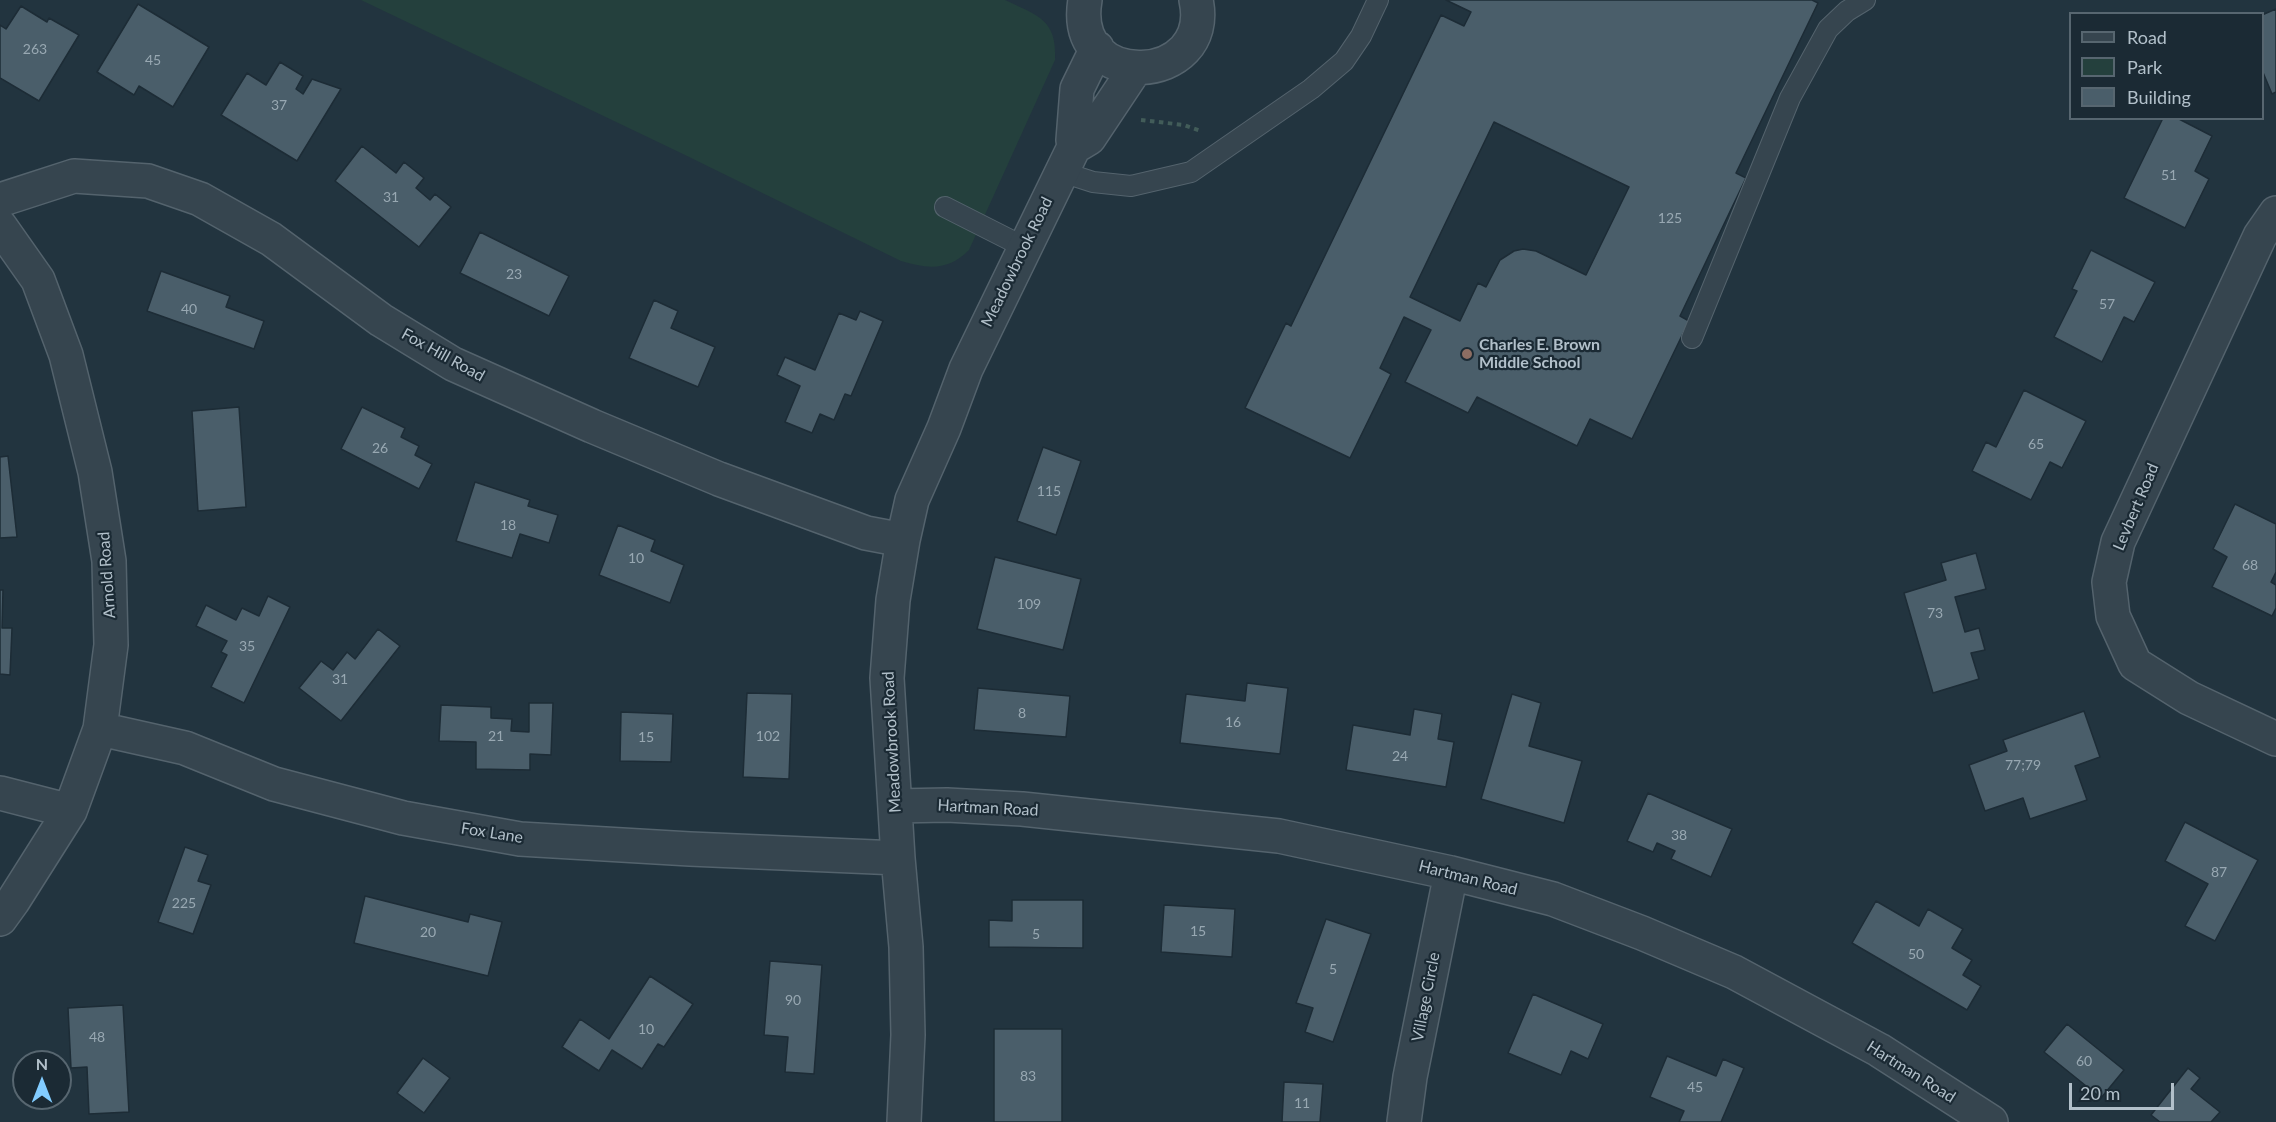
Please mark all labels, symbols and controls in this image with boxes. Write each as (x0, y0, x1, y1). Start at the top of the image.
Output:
legend (2069, 12, 2264, 120)
text: Road (2127, 26, 2167, 48)
house number: 263 (23, 41, 47, 57)
house number: 45 (145, 52, 161, 68)
text: Park (2127, 56, 2162, 78)
text: Building (2127, 86, 2191, 108)
house number: 37 (271, 97, 287, 113)
house number: 51 (2161, 167, 2177, 183)
house number: 31 (383, 189, 399, 205)
street label: Meadowbrook Road (977, 194, 1057, 330)
house number: 125 (1658, 210, 1682, 226)
house number: 23 (506, 266, 522, 282)
house number: 57 (2099, 296, 2115, 312)
house number: 40 (181, 301, 197, 317)
street label: Fox Hill Road (398, 324, 488, 386)
place label: Charles E. Brown Middle School (1479, 335, 1600, 373)
marker: Charles E. Brown Middle School (1460, 347, 1474, 361)
house number: 65 (2028, 436, 2044, 452)
house number: 26 (372, 440, 388, 456)
street label: Levbert Road (2109, 461, 2163, 553)
house number: 115 (1037, 483, 1061, 499)
house number: 18 (500, 517, 516, 533)
street label: Arnold Road (94, 531, 120, 619)
house number: 10 (628, 550, 644, 566)
house number: 68 (2242, 557, 2258, 573)
house number: 109 (1017, 596, 1041, 612)
house number: 73 (1927, 605, 1943, 621)
house number: 35 (239, 638, 255, 654)
house number: 31 (332, 671, 348, 687)
street label: Meadowbrook Road (879, 671, 905, 813)
house number: 8 (1018, 705, 1026, 721)
house number: 16 (1225, 714, 1241, 730)
house number: 21 (488, 728, 504, 744)
house number: 102 (756, 728, 780, 744)
house number: 15 (638, 729, 654, 745)
house number: 24 (1392, 748, 1408, 764)
house number: 77;79 (2005, 757, 2041, 773)
street label: Hartman Road (937, 796, 1039, 820)
street label: Fox Lane (460, 819, 524, 847)
house number: 38 (1671, 827, 1687, 843)
street label: Hartman Road (1417, 856, 1519, 900)
house number: 87 (2211, 864, 2227, 880)
house number: 225 (172, 895, 196, 911)
house number: 15 (1190, 923, 1206, 939)
house number: 20 (420, 924, 436, 940)
house number: 5 (1032, 926, 1040, 942)
house number: 50 (1908, 946, 1924, 962)
street label: Village Circle (1408, 951, 1444, 1043)
house number: 5 (1329, 961, 1337, 977)
house number: 90 (785, 992, 801, 1008)
house number: 10 (638, 1021, 654, 1037)
house number: 48 (89, 1029, 105, 1045)
street label: Hartman Road (1863, 1037, 1959, 1107)
north arrow (12, 1050, 72, 1110)
house number: 60 (2076, 1053, 2092, 1069)
text: N (36, 1054, 48, 1073)
house number: 83 (1020, 1068, 1036, 1084)
scale bar (2072, 1071, 2177, 1109)
house number: 45 (1687, 1079, 1703, 1095)
text: 20 m (2080, 1082, 2120, 1104)
house number: 11 (1294, 1095, 1310, 1111)

